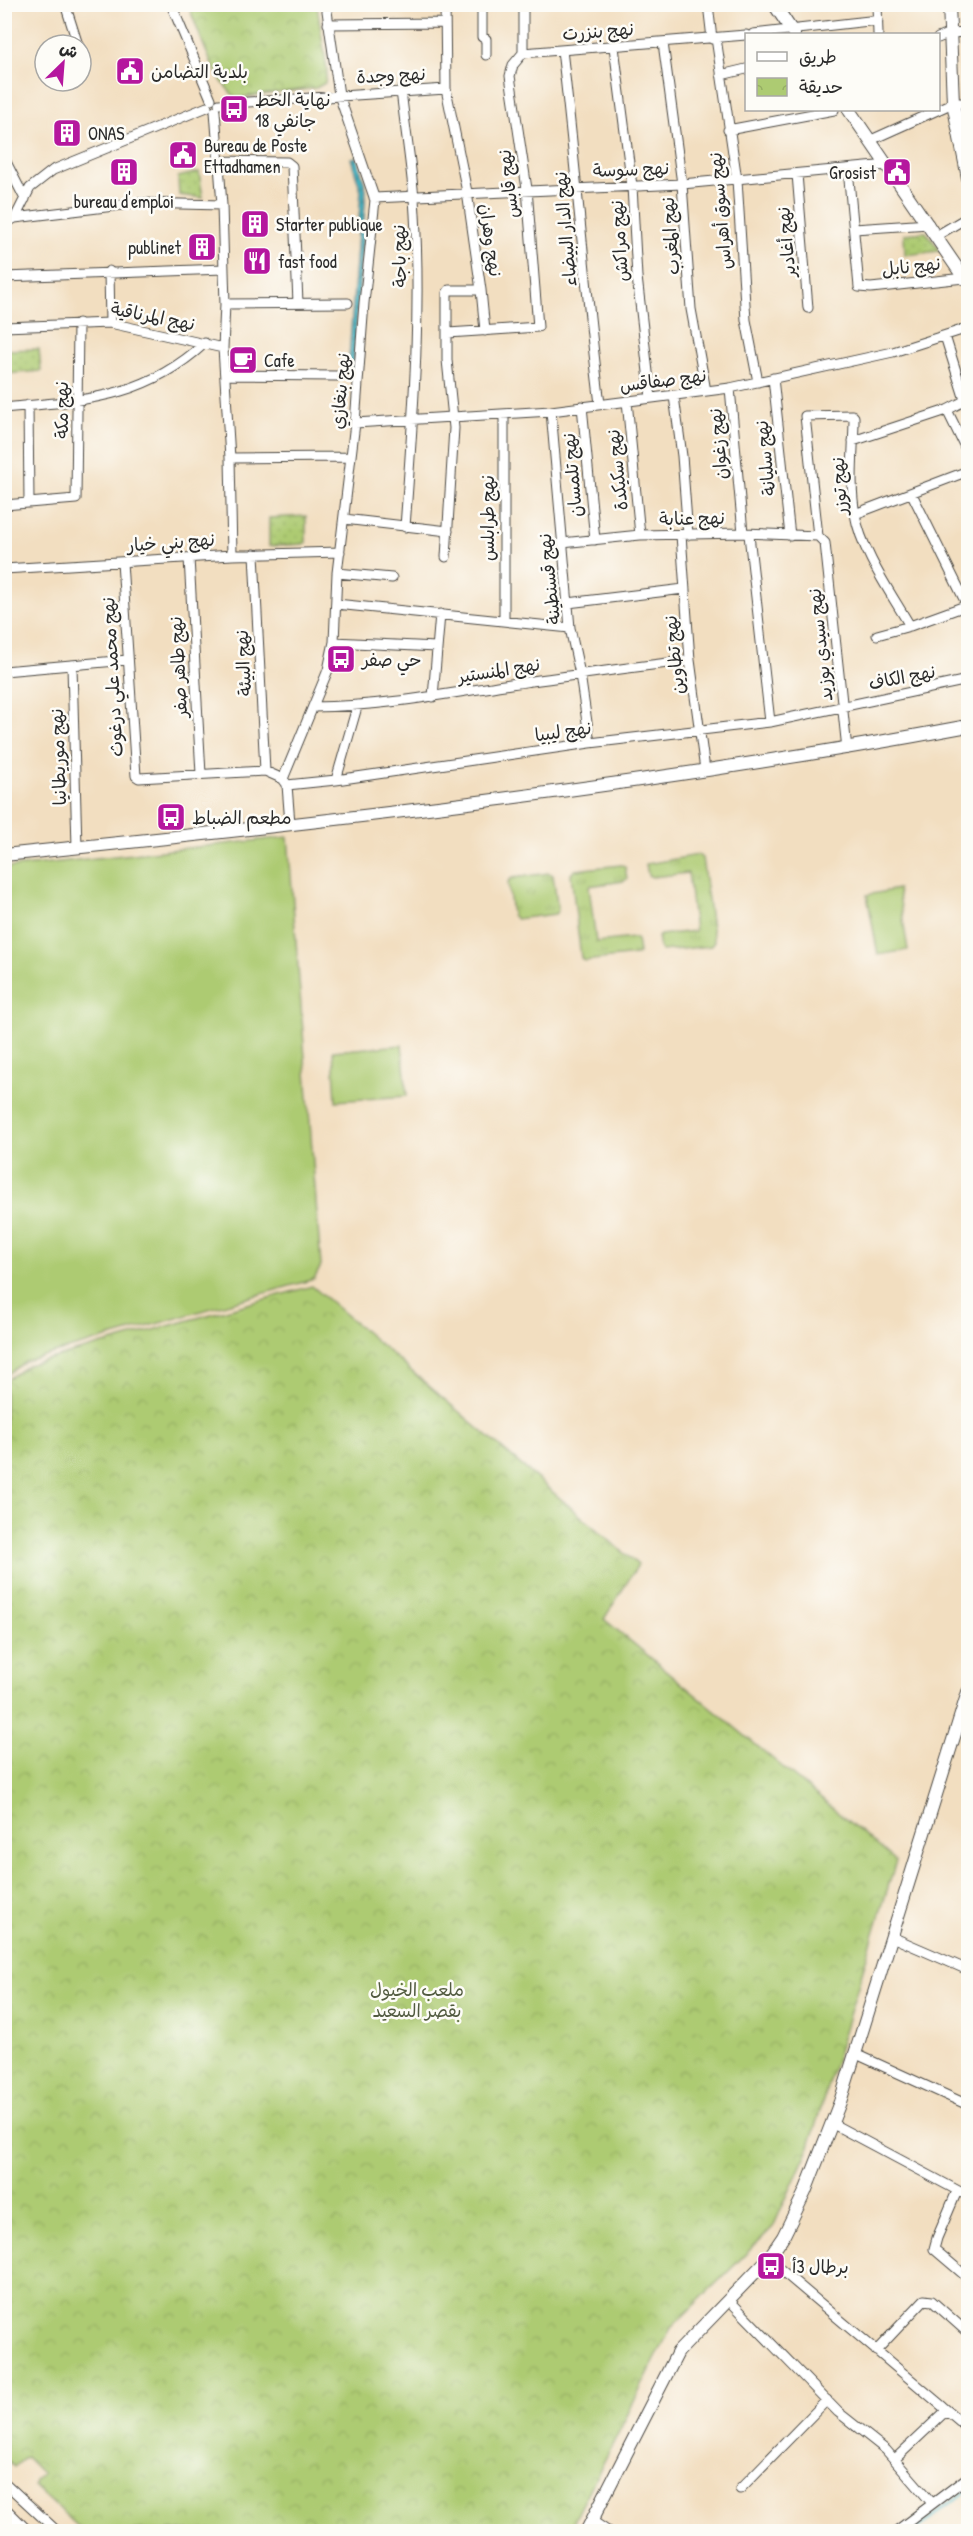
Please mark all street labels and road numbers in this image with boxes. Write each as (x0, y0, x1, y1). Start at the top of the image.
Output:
street label: نهج بنزرت (561, 16, 635, 46)
street label: نهج وجدة (356, 61, 426, 89)
street label: نهج قابس (491, 148, 525, 220)
street label: نهج سوق أهراس (702, 151, 738, 271)
street label: نهج سوسة (592, 155, 670, 183)
street label: نهج الدار البيضاء (548, 170, 582, 288)
street label: نهج المغرب (655, 196, 685, 276)
street label: نهج مراكش (604, 199, 634, 283)
street label: نهج وهران (474, 202, 508, 278)
street label: نهج أغادير (770, 206, 802, 280)
street label: نهج باجة (386, 224, 412, 288)
street label: نهج نابل (880, 250, 942, 282)
street label: نهج المرناقية (109, 296, 197, 336)
street label: نهج بنغازي (324, 352, 357, 430)
street label: نهج صفاقس (618, 362, 708, 398)
street label: نهج مكة (49, 381, 74, 439)
street label: نهج زغوان (702, 407, 734, 481)
street label: نهج سليانة (749, 419, 781, 497)
street label: نهج سكيكدة (600, 428, 634, 512)
street label: نهج تلمسان (556, 432, 588, 518)
street label: نهج توزر (825, 456, 853, 518)
street label: نهج طرابلس (475, 475, 500, 561)
street label: نهج عنابة (659, 505, 725, 531)
street label: نهج بني خيار (124, 526, 216, 562)
street label: نهج قسنطينة (532, 532, 566, 626)
street label: نهج سيدي بوزيد (802, 587, 839, 703)
street label: نهج محمد علي درغوث (95, 596, 133, 758)
street label: نهج تطاوين (657, 614, 691, 696)
street label: نهج طاهر صفر (163, 616, 193, 720)
street label: نهج البيئة (229, 629, 257, 697)
street label: نهج المنستير (454, 651, 542, 689)
street label: نهج الكاف (866, 658, 938, 696)
street label: نهج موريطانيا (44, 708, 72, 806)
street label: نهج ليبيا (533, 715, 593, 747)

